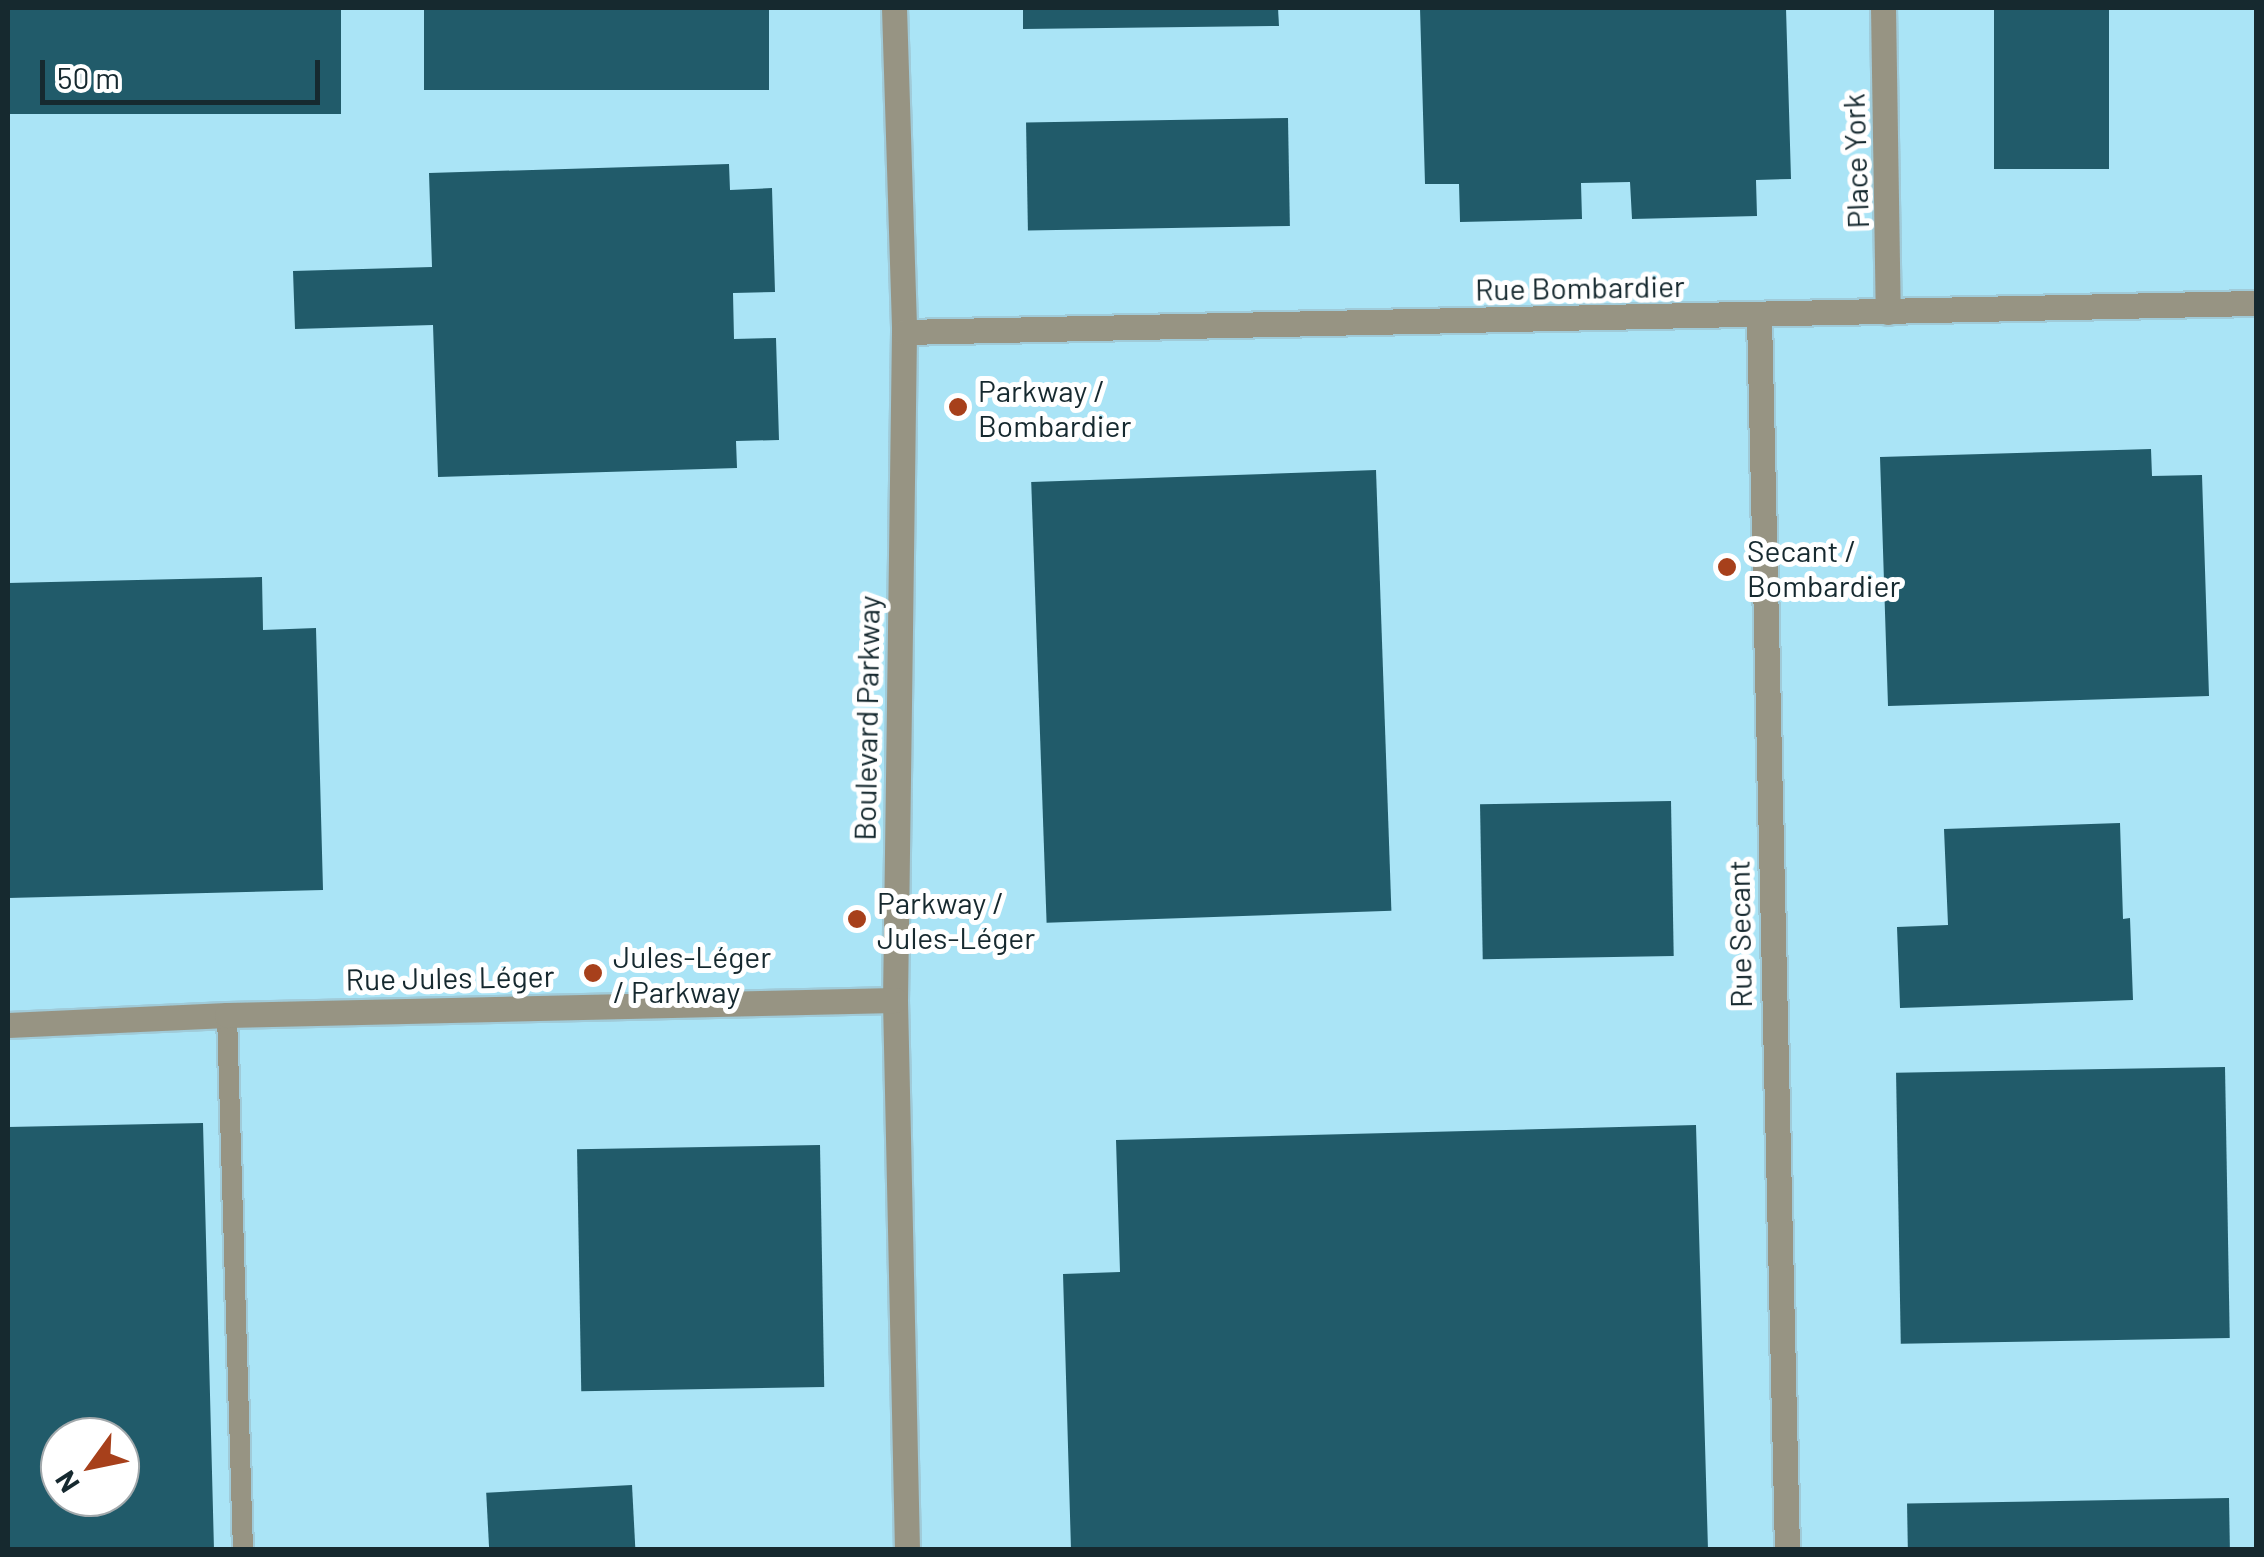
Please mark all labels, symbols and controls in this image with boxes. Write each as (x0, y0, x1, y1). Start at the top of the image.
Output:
scale bar (45, 40, 325, 102)
text: 50 m (57, 59, 120, 95)
street label: Place York (1835, 93, 1875, 229)
street label: Rue Bombardier (1475, 267, 1685, 307)
place label: Parkway / Bombardier (978, 372, 1131, 442)
marker: Parkway / Bombardier (947, 396, 969, 418)
place label: Secant / Bombardier (1747, 532, 1900, 602)
marker: Secant / Bombardier (1716, 556, 1738, 578)
street label: Boulevard Parkway (846, 595, 886, 841)
street label: Rue Secant (1720, 860, 1758, 1008)
place label: Parkway / Jules-Léger (877, 884, 1035, 954)
marker: Parkway / Jules-Léger (846, 908, 868, 930)
place label: Jules-Léger / Parkway (613, 938, 771, 1008)
street label: Rue Jules Léger (345, 957, 555, 997)
marker: Jules-Léger / Parkway (582, 962, 604, 984)
north arrow (40, 1417, 140, 1517)
text: N (47, 1465, 86, 1499)

